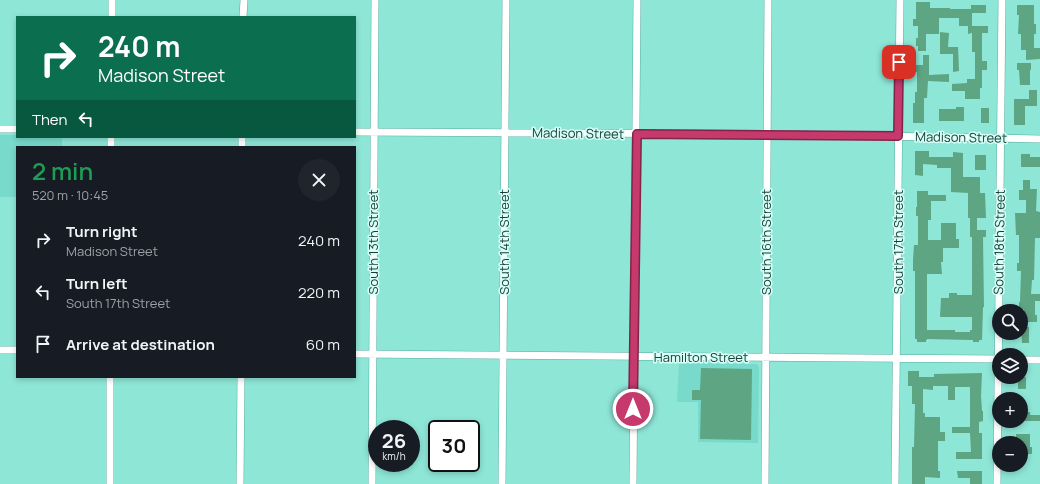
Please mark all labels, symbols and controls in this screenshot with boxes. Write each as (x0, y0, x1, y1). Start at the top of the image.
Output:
text: 240 m (98, 27, 180, 65)
icon: right (32, 32, 84, 84)
pin (882, 45, 916, 79)
icon: arrive (888, 51, 910, 73)
text: Madison Street (98, 63, 225, 87)
icon: left (75, 108, 97, 130)
text: Then (32, 109, 67, 130)
street label: Madison Street (532, 123, 624, 143)
street label: Madison Street (915, 127, 1007, 147)
text: 2 min (32, 154, 93, 187)
button: close (298, 159, 340, 201)
text: 520 m · 10:45 (32, 186, 108, 204)
street label: South 14th Street (495, 189, 513, 295)
street label: South 16th Street (757, 189, 775, 295)
street label: South 18th Street (989, 189, 1009, 295)
street label: South 13th Street (364, 190, 382, 294)
street label: South 17th Street (889, 190, 907, 294)
text: Turn right (66, 221, 137, 242)
icon: right (32, 229, 54, 251)
text: 240 m (298, 230, 340, 251)
text: Madison Street (66, 242, 158, 260)
text: Turn left (66, 273, 128, 294)
icon: left (32, 281, 54, 303)
text: 220 m (298, 282, 340, 303)
text: South 17th Street (66, 294, 170, 312)
map controls (992, 304, 1028, 472)
button: search (992, 304, 1028, 340)
icon: arrive (32, 333, 54, 355)
text: Arrive at destination (66, 334, 215, 355)
text: 60 m (306, 334, 340, 355)
street label: Hamilton Street (654, 348, 748, 366)
button: layers (992, 348, 1028, 384)
position arrow (612, 388, 654, 430)
button: + (992, 392, 1028, 428)
speed limit sign: 30 (428, 420, 480, 472)
text: 26 (382, 427, 406, 454)
button: − (992, 436, 1028, 472)
text: km/h (382, 449, 406, 463)

